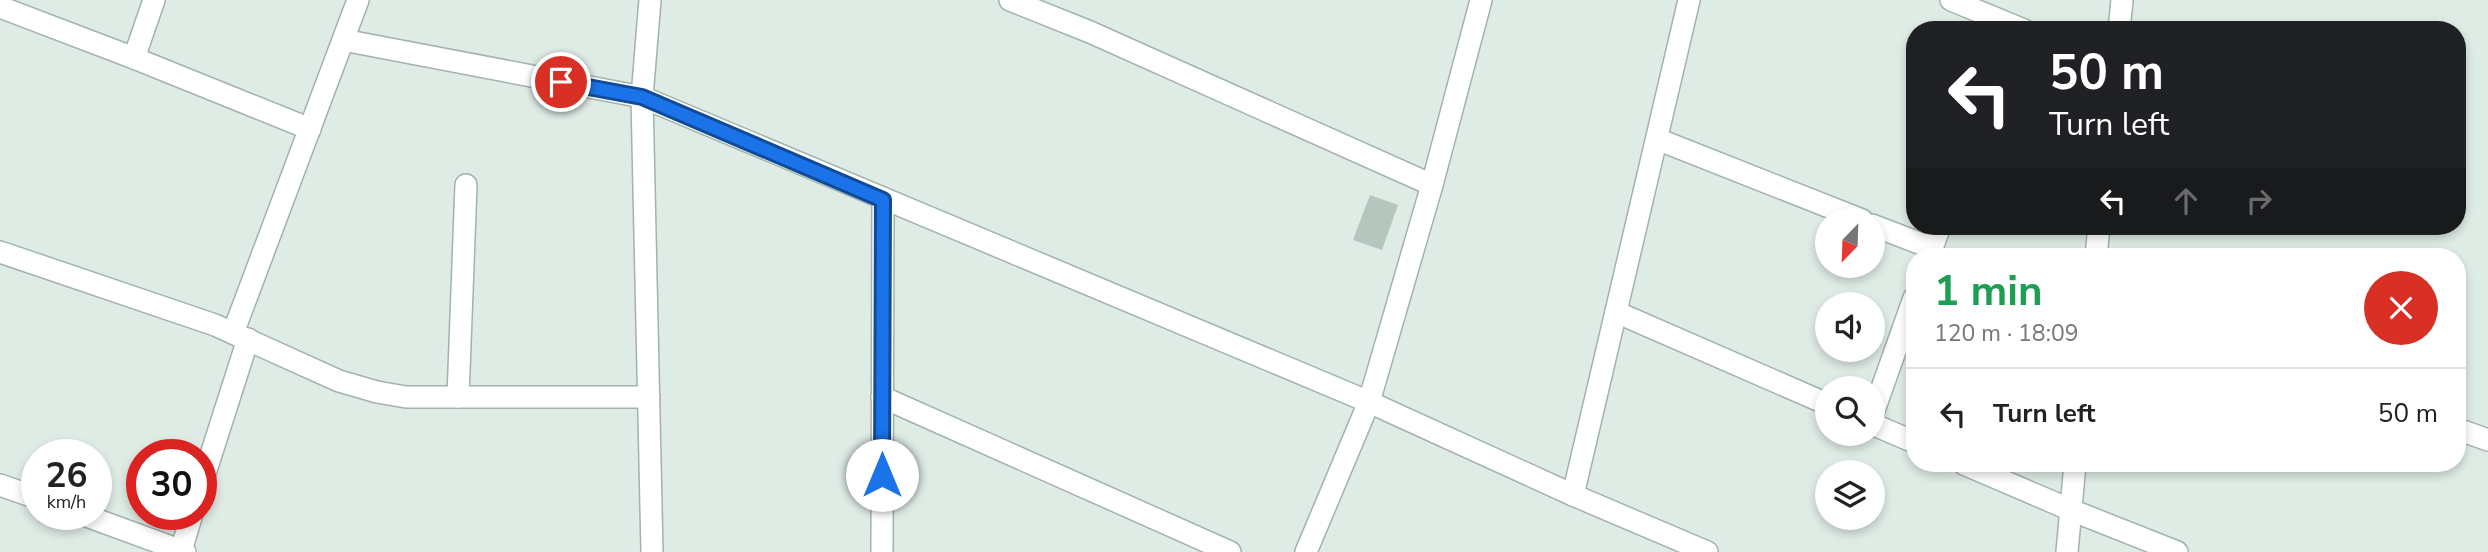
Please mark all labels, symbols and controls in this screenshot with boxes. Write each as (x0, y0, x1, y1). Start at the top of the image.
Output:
text: 50 m (2049, 39, 2164, 106)
icon: left (1934, 49, 2025, 140)
pin (531, 52, 591, 112)
icon: arrive (542, 63, 580, 101)
text: Turn left (2049, 103, 2169, 146)
icon: left (2094, 182, 2132, 220)
icon: ahead (2167, 182, 2205, 220)
icon: right (2240, 182, 2278, 220)
north arrow (1815, 208, 1885, 278)
map controls (1815, 208, 1885, 530)
text: 1 min (1934, 263, 2043, 320)
button: close (2364, 271, 2438, 345)
button: sound (1815, 292, 1885, 362)
text: 120 m · 18:09 (1934, 318, 2079, 349)
button: search (1815, 376, 1885, 446)
icon: left (1934, 395, 1972, 433)
text: Turn left (1993, 396, 2096, 431)
text: 50 m (2378, 396, 2438, 431)
position arrow (845, 438, 919, 512)
speed limit sign: 30 (126, 439, 217, 530)
text: 26 (45, 452, 88, 499)
button: layers (1815, 460, 1885, 530)
text: km/h (47, 490, 86, 514)

